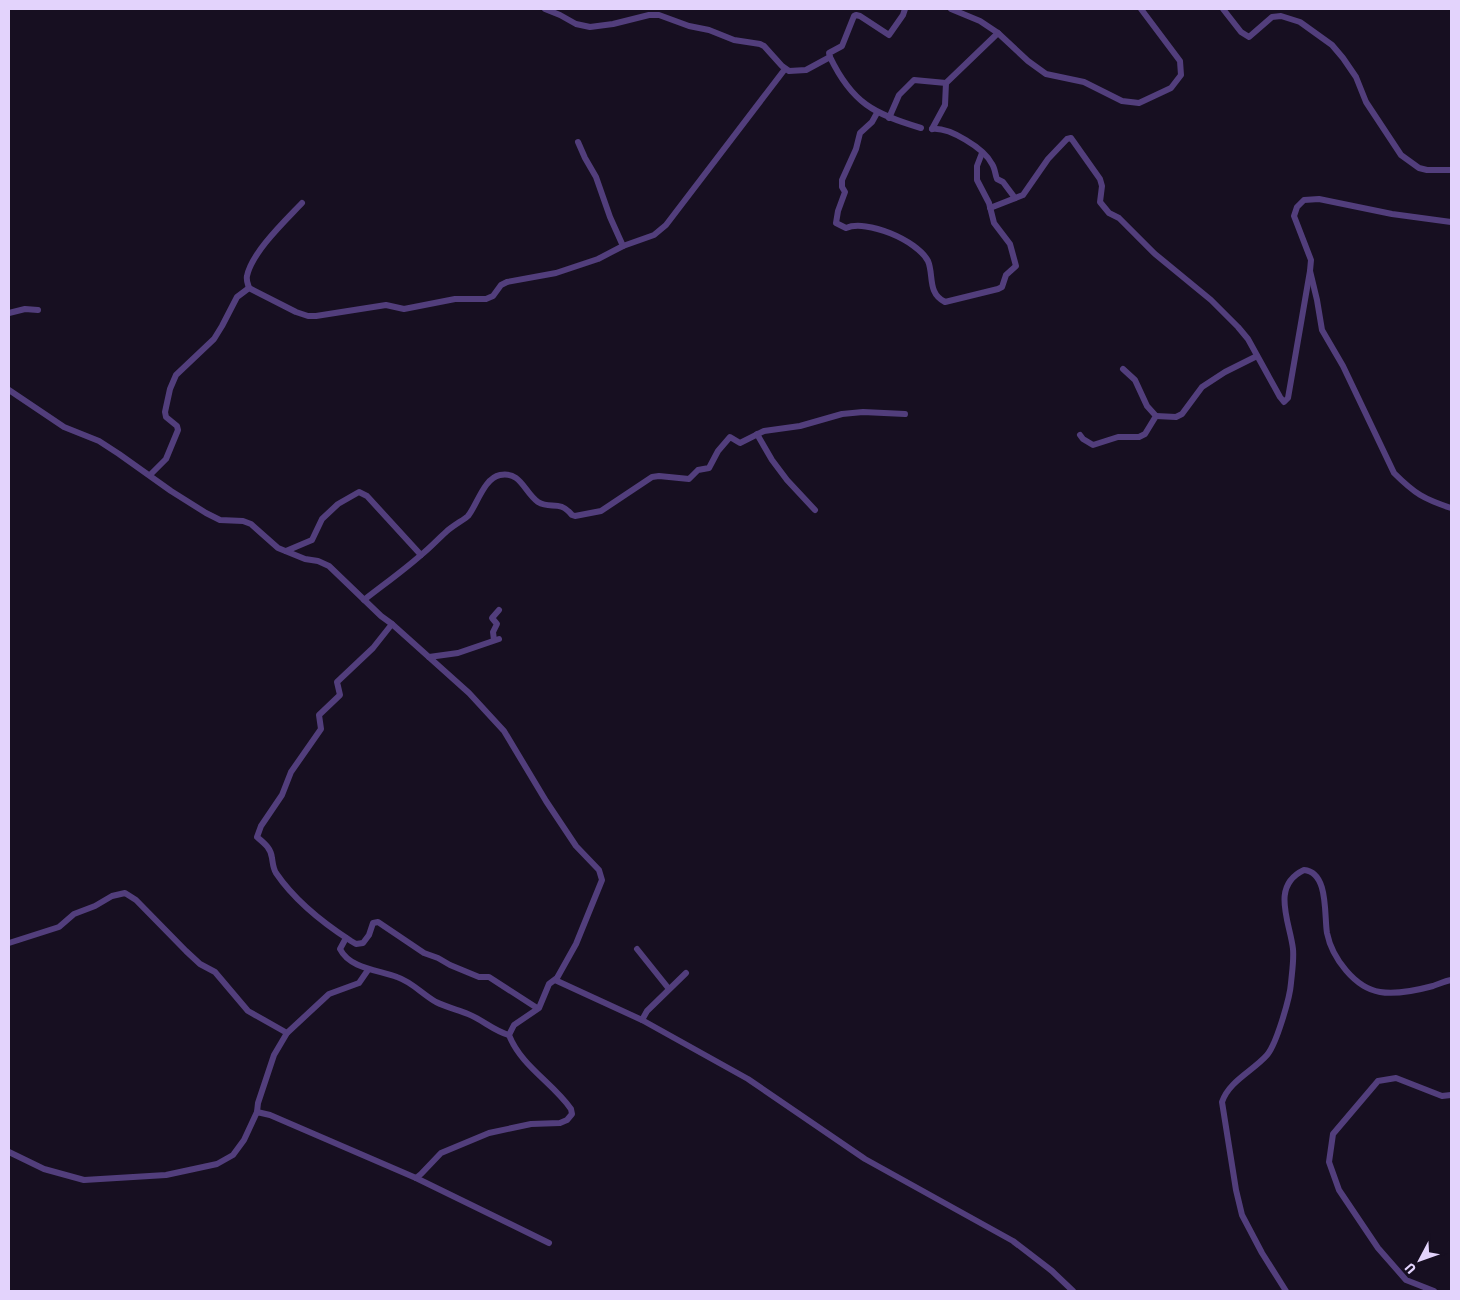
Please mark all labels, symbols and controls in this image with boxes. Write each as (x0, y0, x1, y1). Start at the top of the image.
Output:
north arrow (1395, 1235, 1445, 1285)
text: U (1401, 1260, 1419, 1277)

